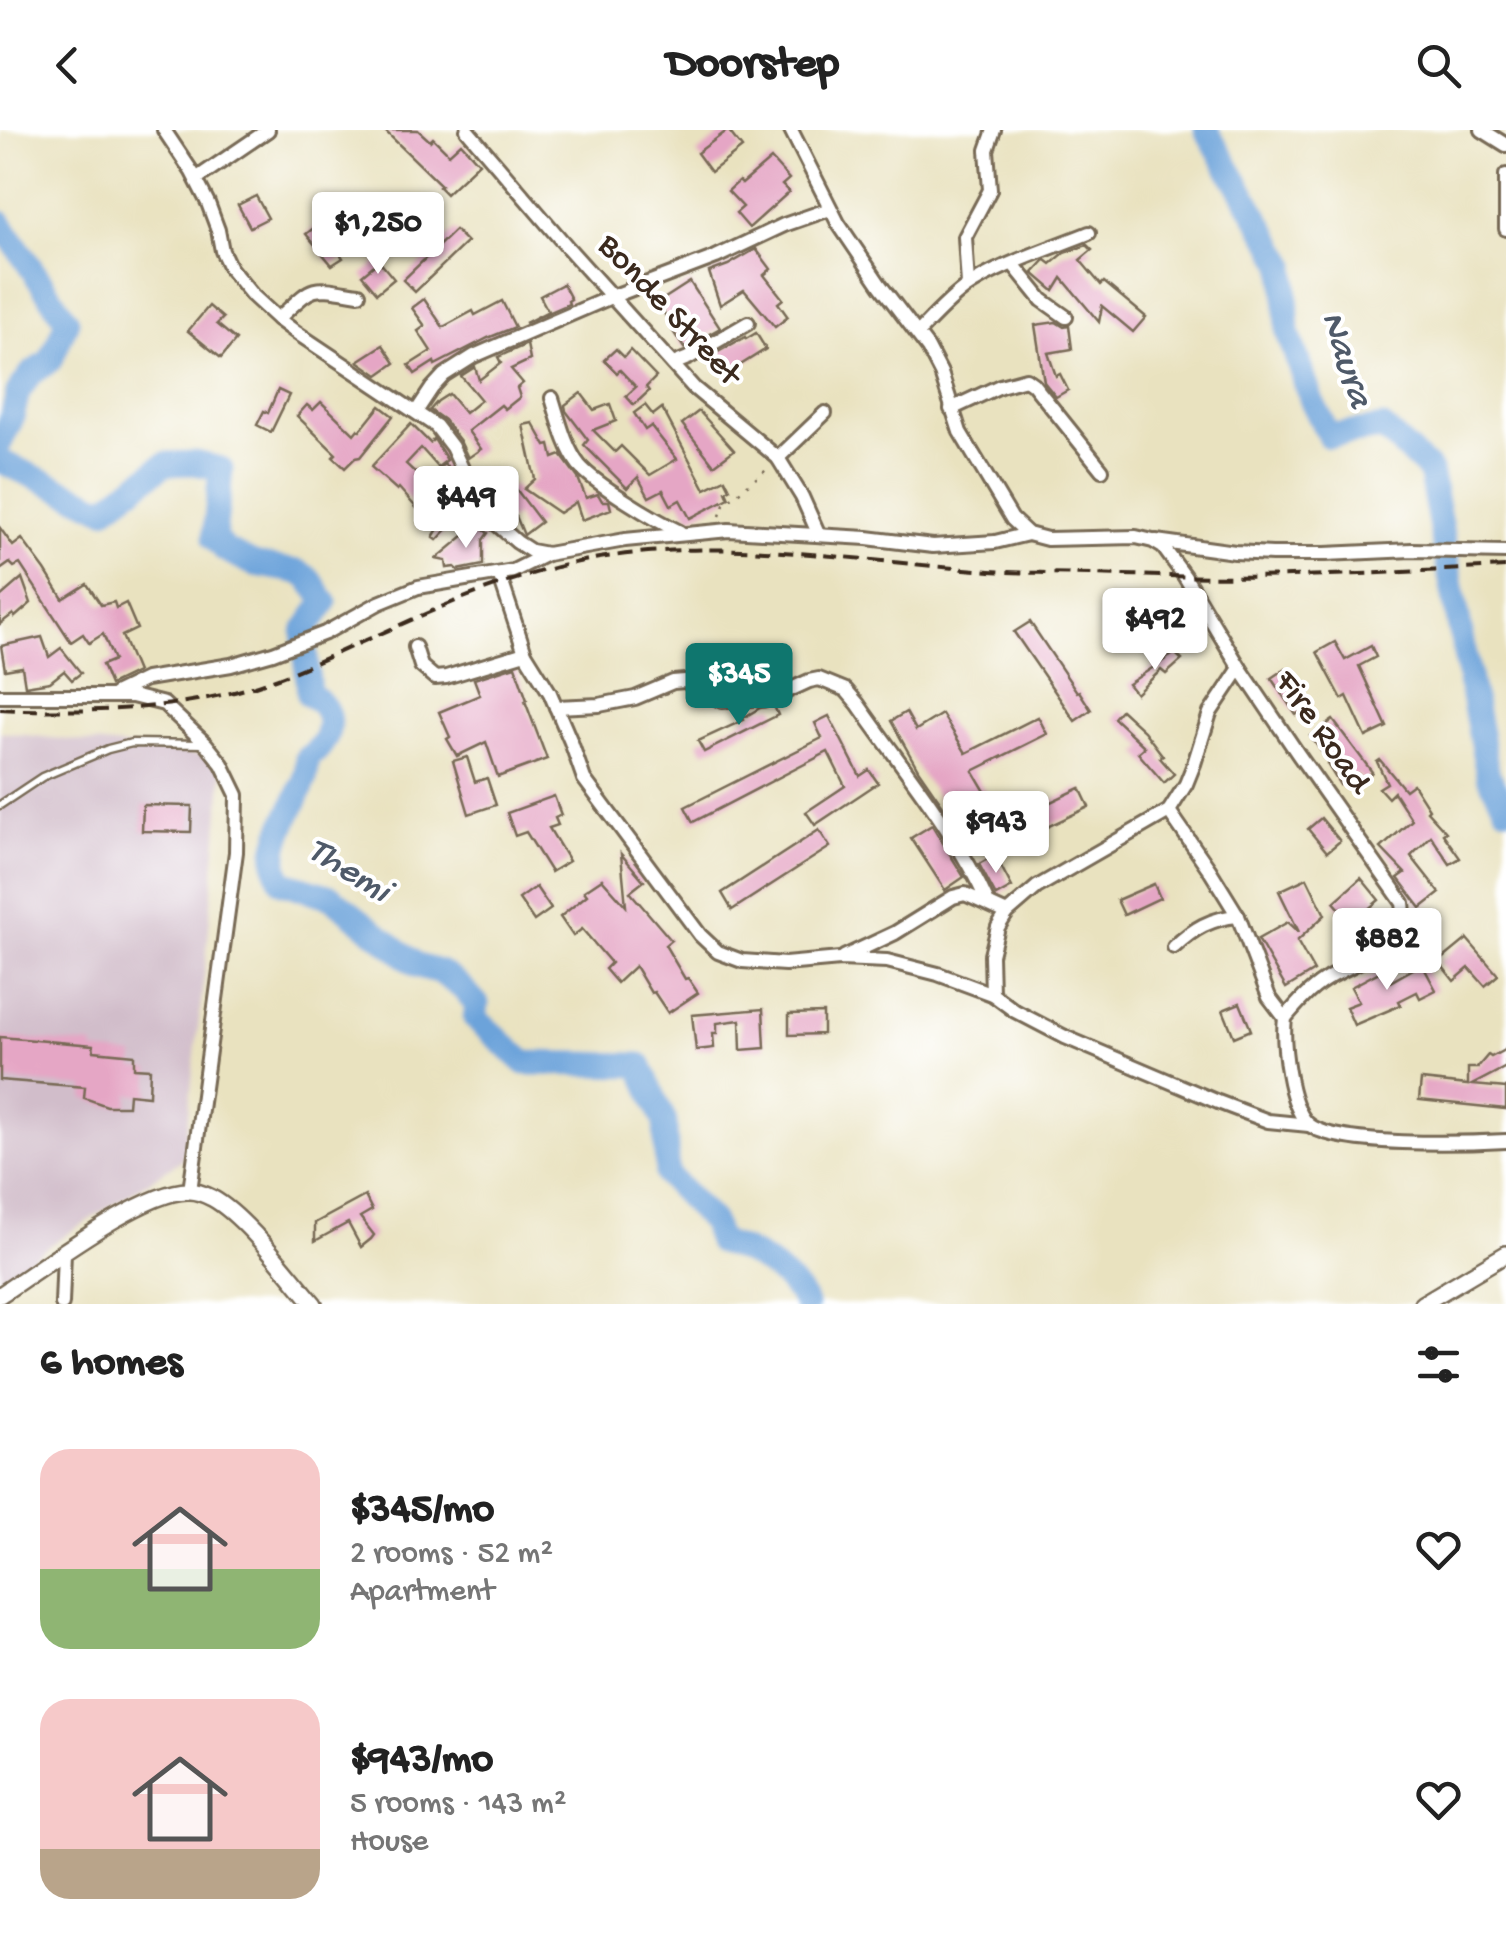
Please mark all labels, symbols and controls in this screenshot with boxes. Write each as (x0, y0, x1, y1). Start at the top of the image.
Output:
icon: back (40, 38, 95, 93)
icon: search (1411, 38, 1466, 93)
text: Doorstep (667, 39, 839, 92)
pin: $1,250 (297, 192, 459, 277)
text: $1,250 (334, 205, 422, 243)
street label: Bonde Street (587, 226, 751, 397)
water label: Naura (1308, 306, 1381, 415)
pin: $449 (407, 466, 525, 551)
text: $449 (436, 479, 496, 517)
pin: $492 (1096, 588, 1214, 673)
text: $492 (1124, 601, 1186, 639)
pin: $345 (680, 643, 798, 728)
text: $345 (708, 656, 770, 694)
street label: Fire Road (1263, 663, 1380, 804)
pin: $943 (937, 791, 1055, 876)
text: $943 (965, 804, 1027, 842)
water label: Themi (298, 830, 401, 916)
pin: $882 (1328, 908, 1446, 993)
text: $882 (1354, 921, 1420, 959)
icon: filters (1411, 1337, 1466, 1392)
text: 6 homes (40, 1340, 183, 1389)
text: $345/mo (350, 1487, 494, 1536)
icon: home (120, 1489, 240, 1609)
icon: heart (1411, 1522, 1466, 1577)
text: 2 rooms · 52 m² (350, 1536, 553, 1574)
text: Apartment (350, 1574, 494, 1612)
text: $943/mo (350, 1737, 493, 1786)
icon: home (120, 1739, 240, 1859)
icon: heart (1411, 1772, 1466, 1827)
text: 5 rooms · 143 m² (350, 1786, 566, 1824)
text: House (350, 1824, 428, 1862)

